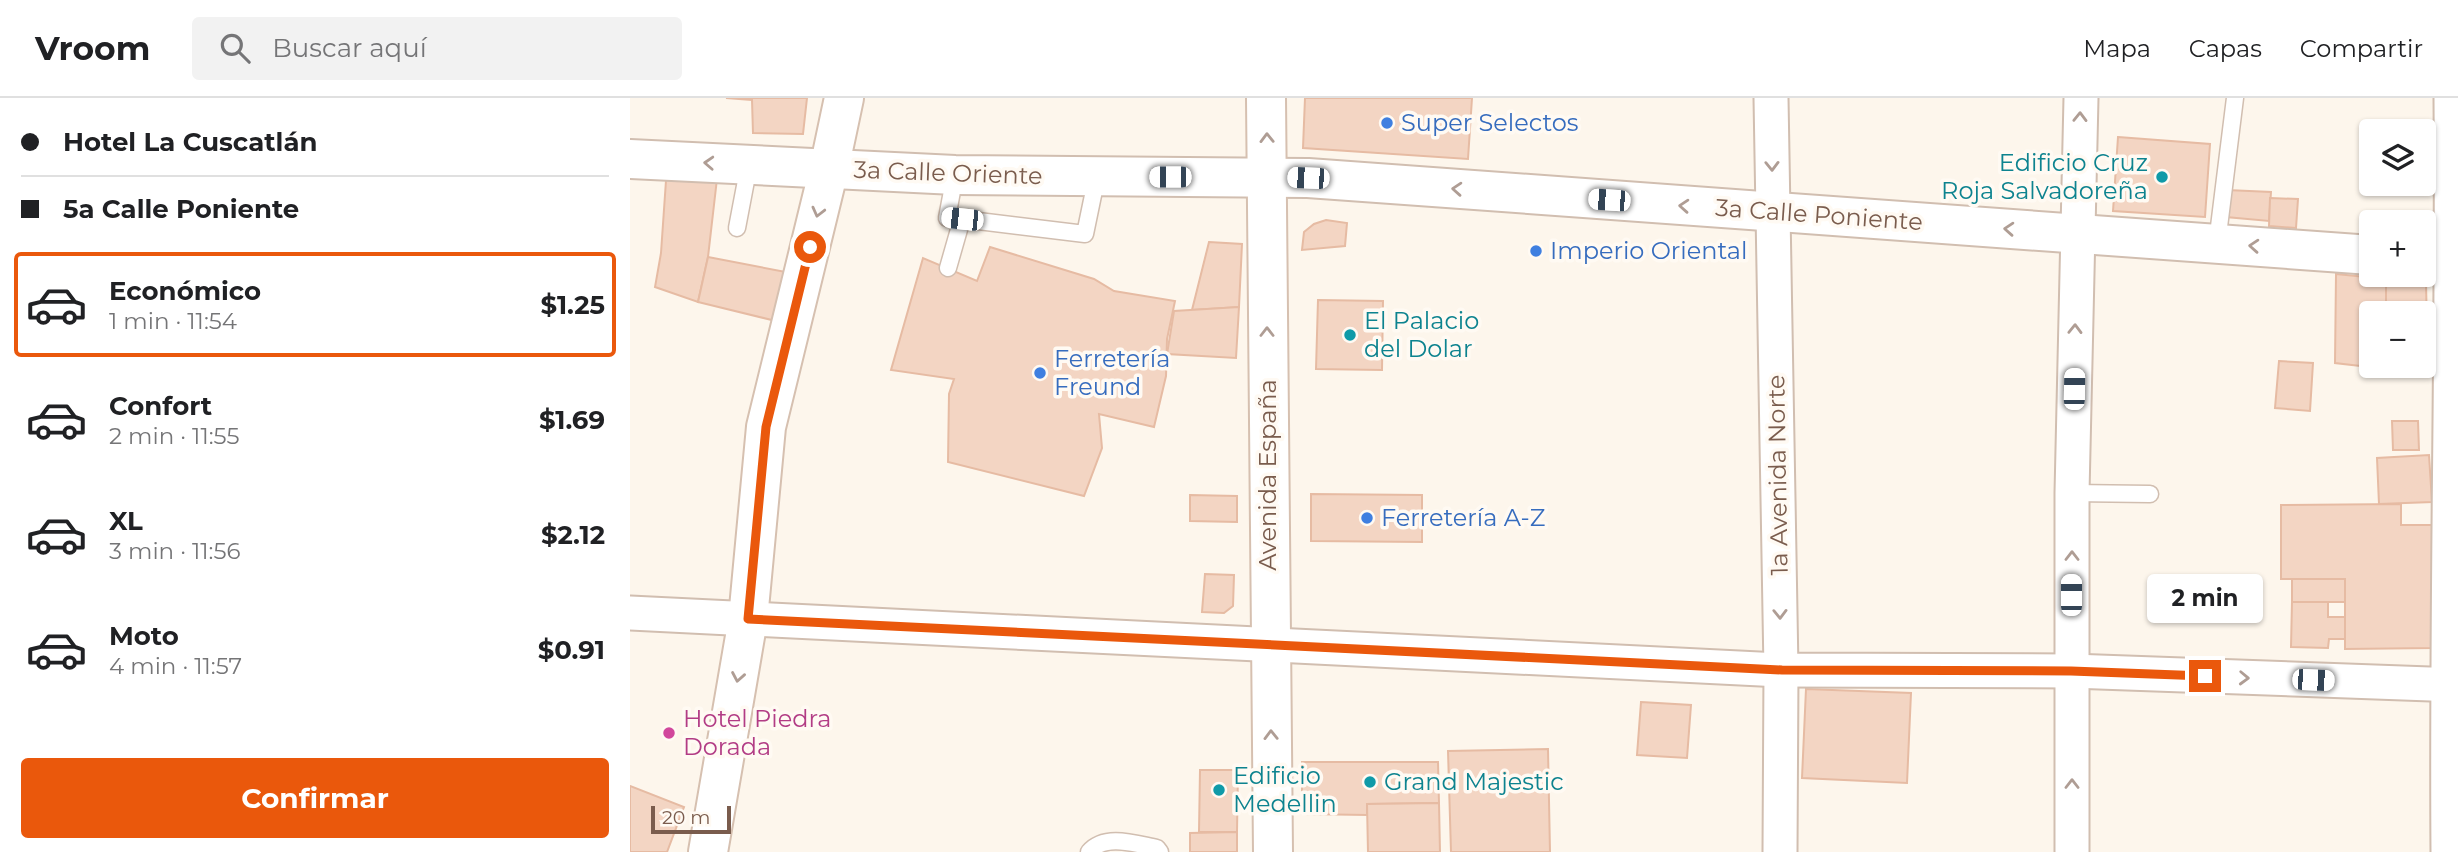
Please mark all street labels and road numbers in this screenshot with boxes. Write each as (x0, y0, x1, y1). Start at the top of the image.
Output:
street label: 3a Calle Oriente (853, 155, 1043, 190)
street label: 3a Calle Poniente (1714, 193, 1924, 236)
street label: 1a Avenida Norte (1761, 374, 1794, 576)
street label: Avenida España (1253, 379, 1282, 571)

